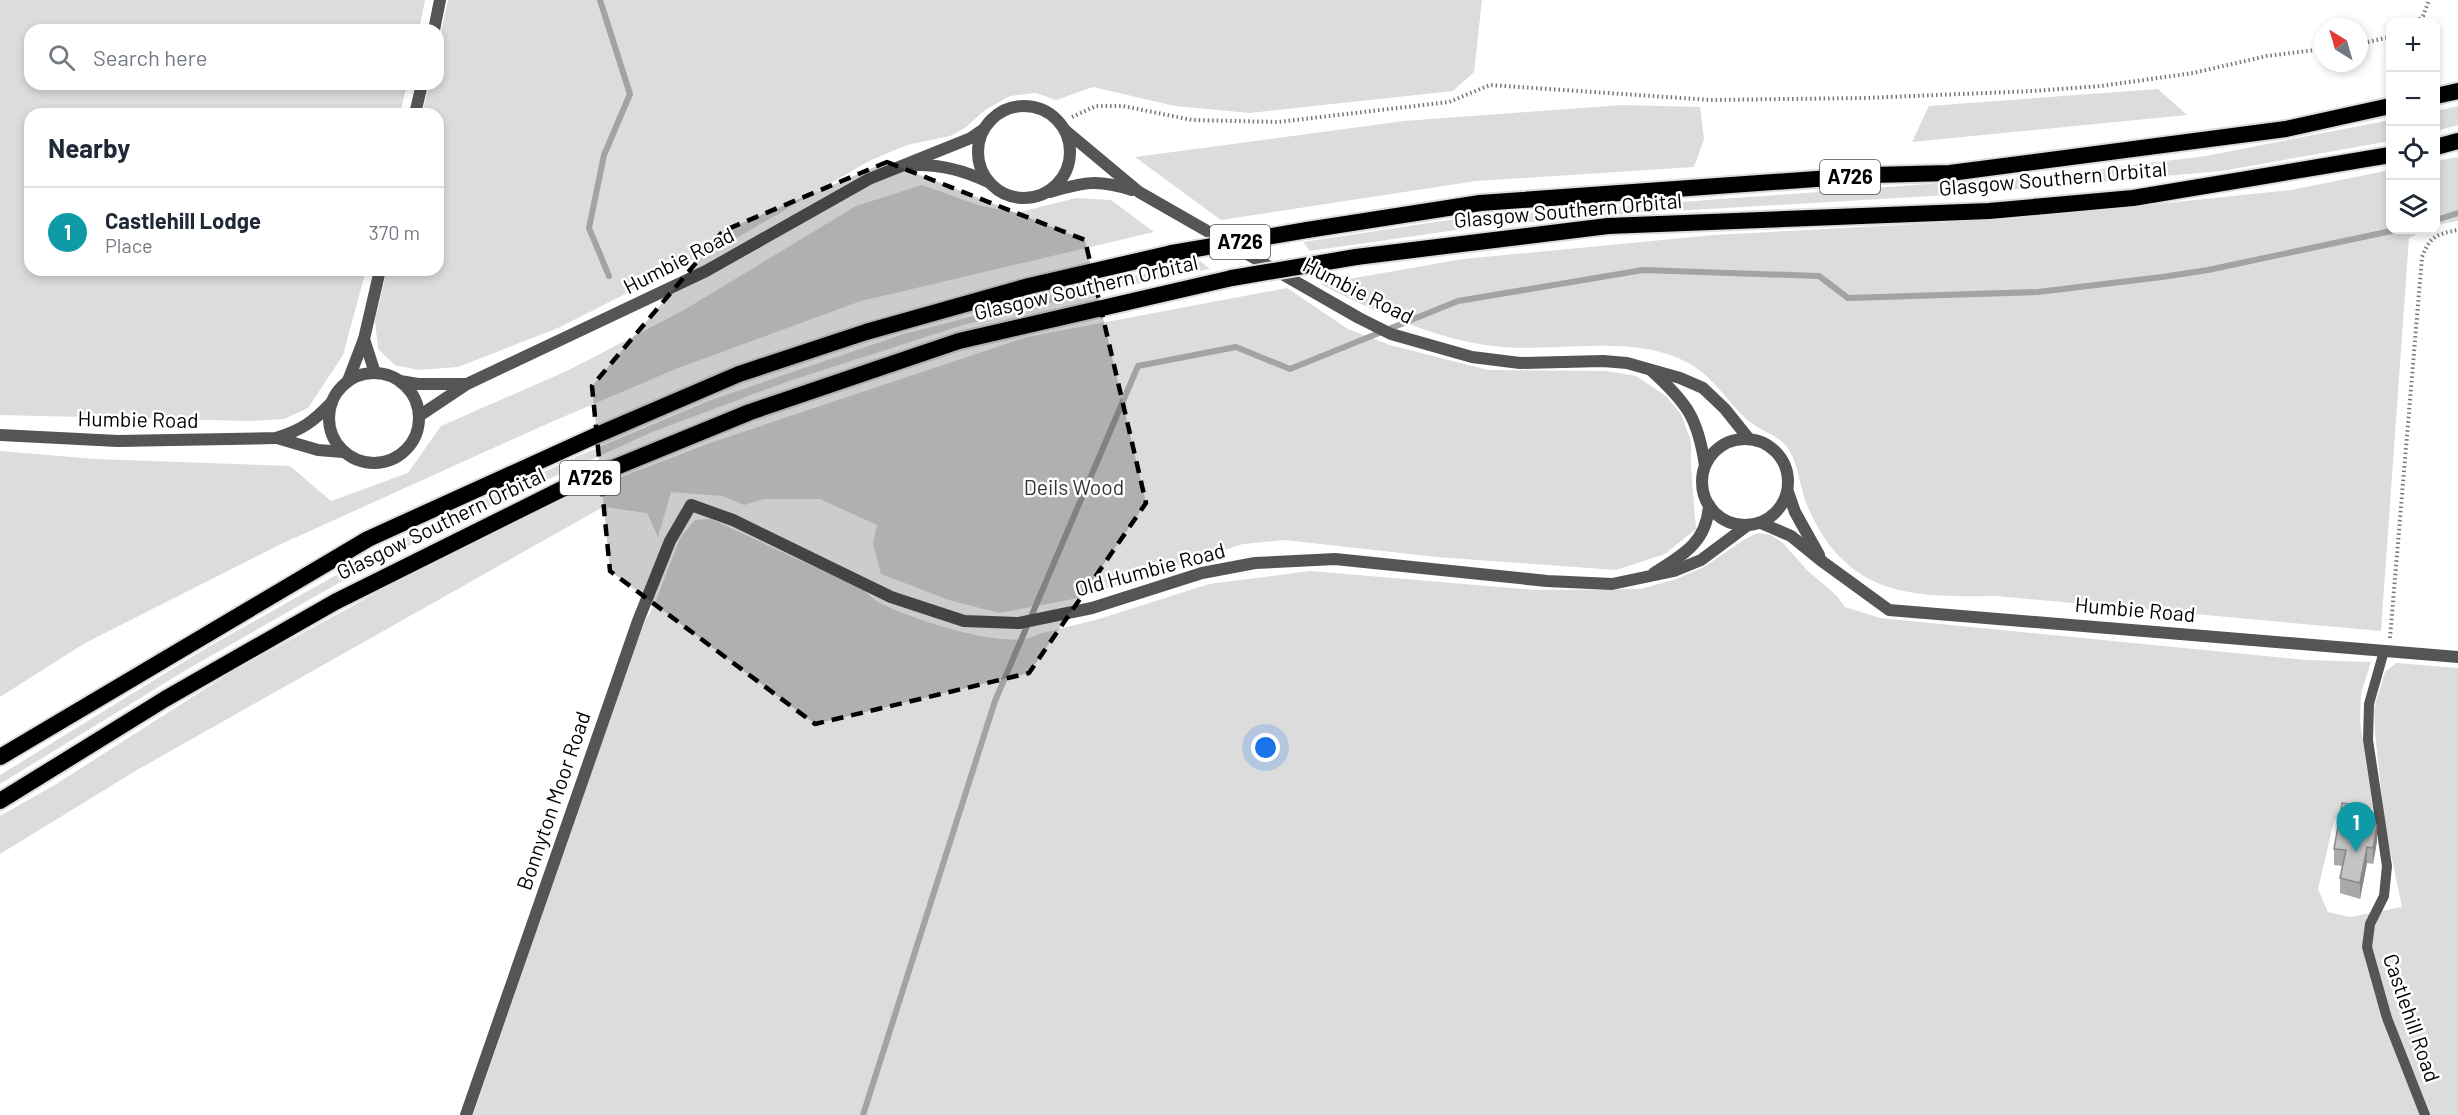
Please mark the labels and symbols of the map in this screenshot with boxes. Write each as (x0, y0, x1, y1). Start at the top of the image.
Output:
north arrow (2314, 18, 2368, 72)
street label: Glasgow Southern Orbital (1938, 155, 2168, 200)
road number: A726 (1820, 160, 1880, 194)
street label: Glasgow Southern Orbital (1453, 187, 1683, 232)
street label: Humbie Road (619, 221, 738, 298)
road number: A726 (1210, 225, 1270, 259)
street label: Glasgow Southern Orbital (971, 249, 1200, 324)
street label: Humbie Road (1299, 251, 1418, 328)
street label: Humbie Road (77, 405, 199, 432)
street label: Glasgow Southern Orbital (332, 461, 549, 584)
road number: A726 (560, 461, 620, 495)
park label: Deils Wood (1024, 474, 1124, 499)
street label: Old Humbie Road (1072, 536, 1227, 601)
street label: Humbie Road (2074, 591, 2196, 626)
street label: Bonnyton Moor Road (510, 708, 595, 893)
your location (1251, 733, 1280, 762)
pin: 1 (2336, 802, 2376, 852)
street label: Castlehill Road (2379, 950, 2446, 1085)

